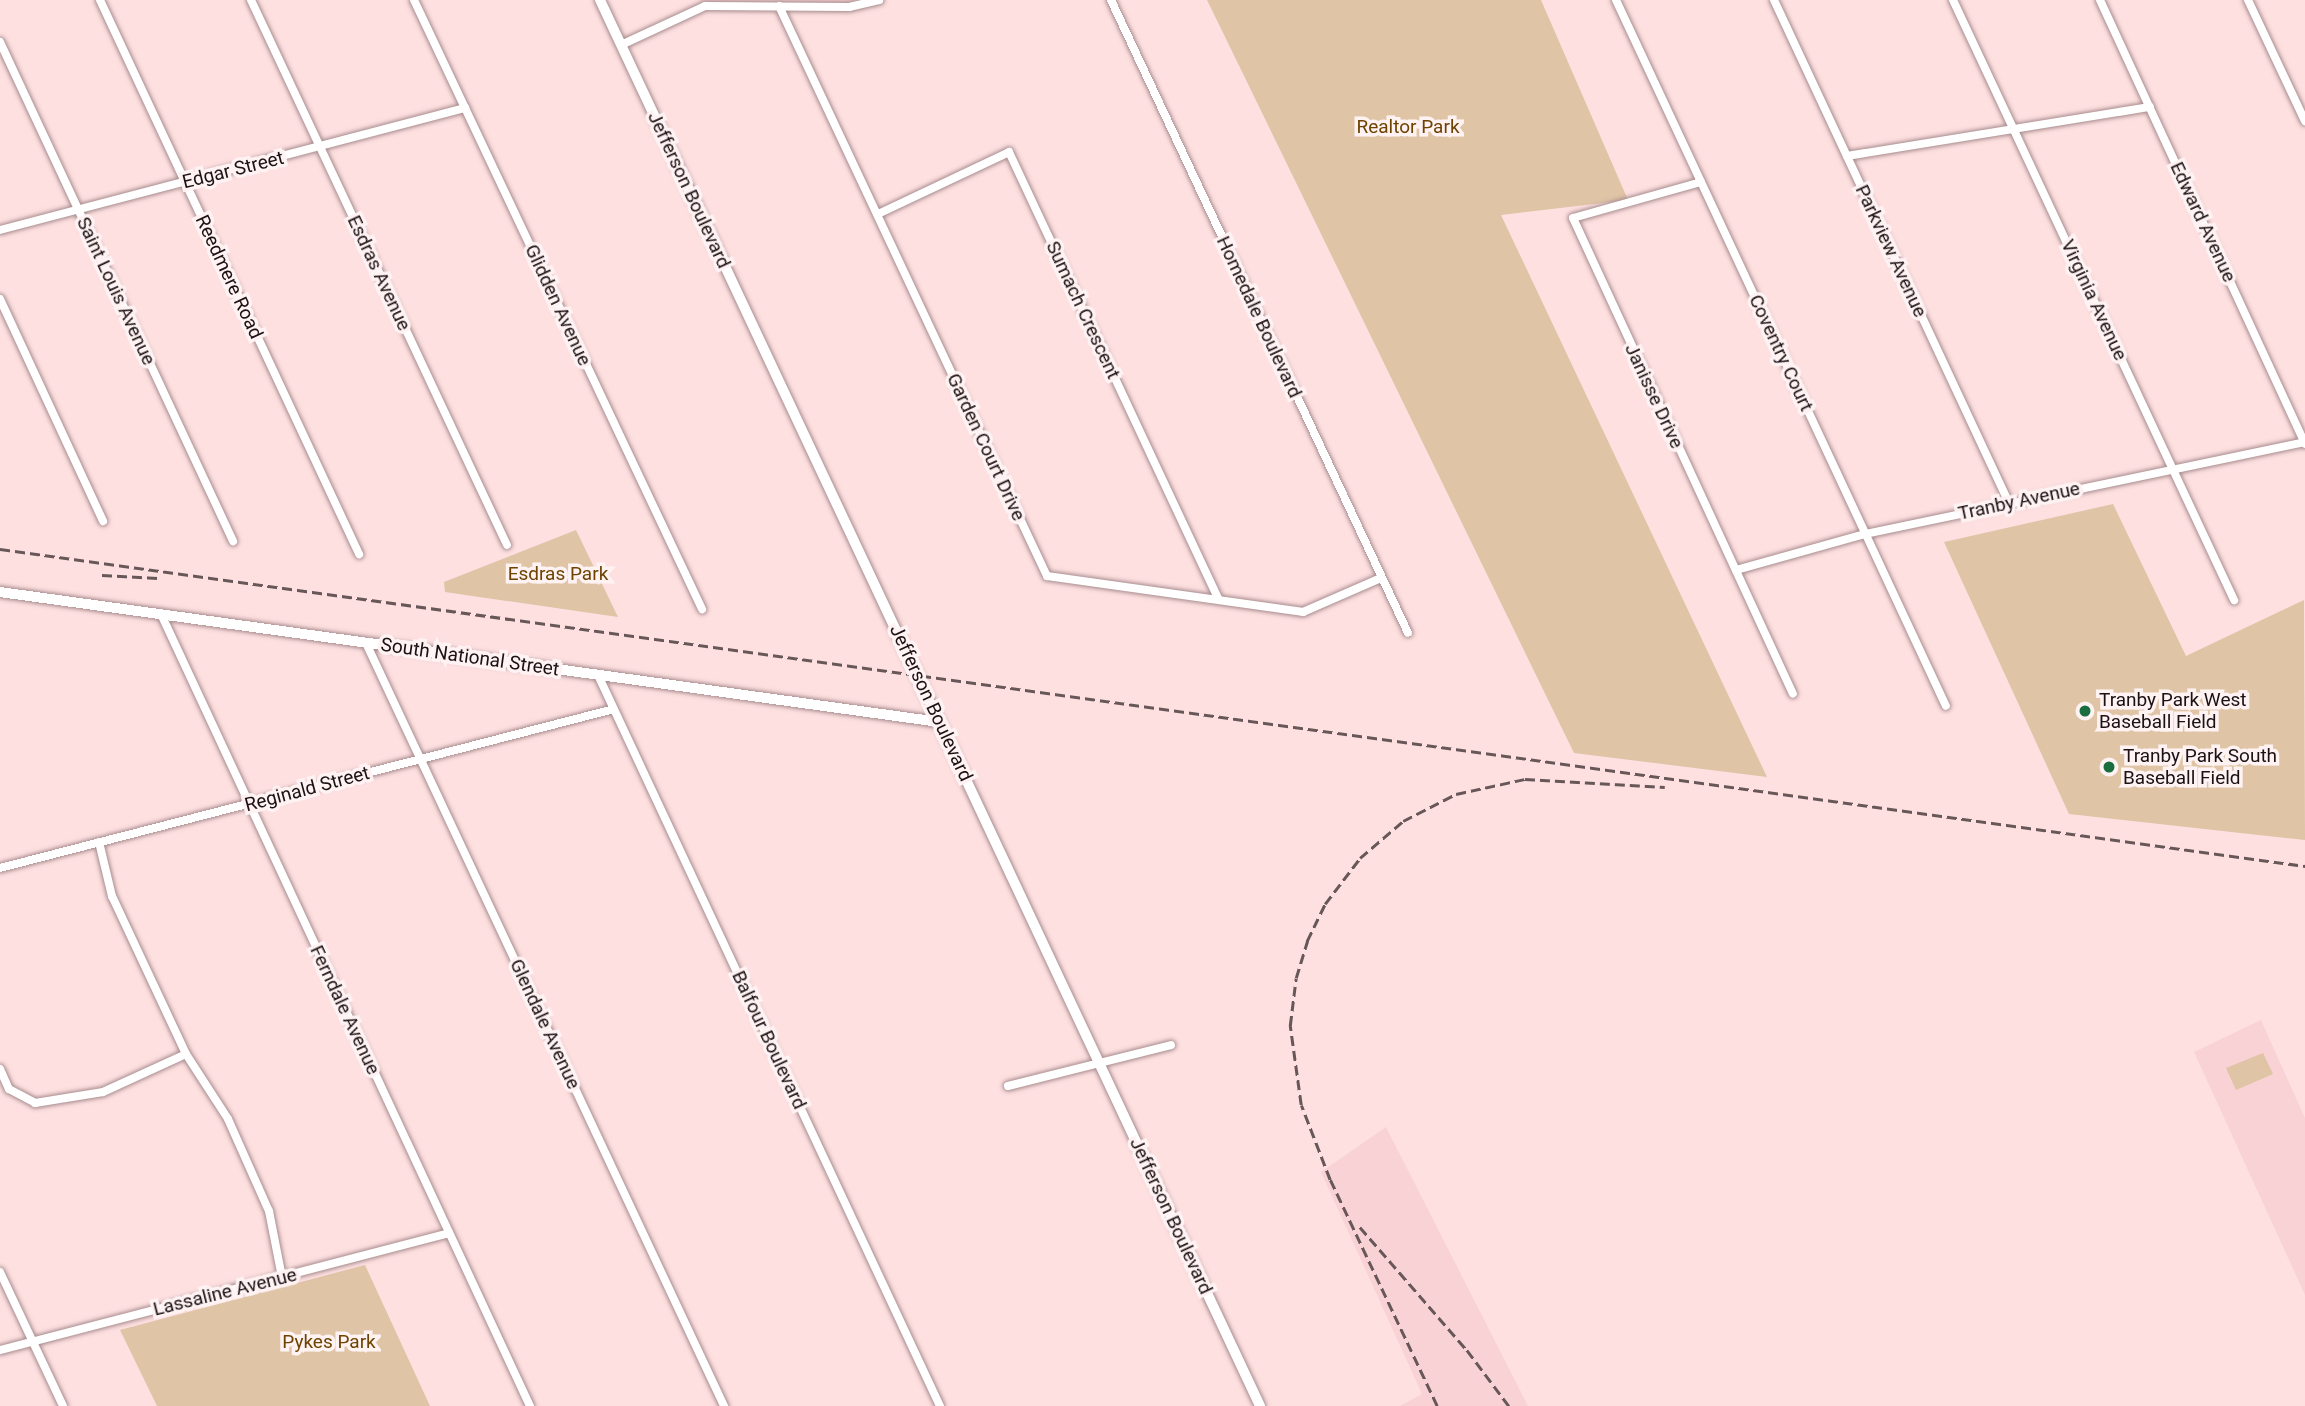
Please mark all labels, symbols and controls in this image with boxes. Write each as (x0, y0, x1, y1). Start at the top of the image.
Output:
street label: Jefferson Boulevard (643, 108, 735, 272)
park label: Realtor Park (1356, 116, 1460, 138)
street label: Edgar Street (180, 146, 286, 194)
street label: Edward Avenue (2165, 158, 2241, 286)
street label: Parkview Avenue (1850, 181, 1932, 321)
street label: Reedmere Road (190, 211, 268, 343)
street label: Esdras Avenue (342, 212, 416, 334)
street label: Saint Louis Avenue (72, 213, 160, 369)
street label: Homedale Boulevard (1212, 233, 1306, 401)
street label: Virginia Avenue (2056, 236, 2132, 364)
street label: Sumach Crescent (1041, 238, 1125, 382)
street label: Glidden Avenue (520, 241, 596, 369)
street label: Coventry Court (1744, 291, 1818, 415)
street label: Janisse Drive (1620, 340, 1688, 452)
street label: Garden Court Drive (942, 370, 1030, 524)
street label: Tranby Avenue (1956, 477, 2082, 525)
park label: Esdras Park (508, 563, 608, 585)
street label: Jefferson Boulevard (885, 621, 977, 785)
street label: South National Street (379, 633, 561, 681)
place label: Tranby Park West Baseball Field (2099, 689, 2246, 733)
marker: Tranby Park West Baseball Field (2077, 703, 2093, 719)
place label: Tranby Park South Baseball Field (2123, 745, 2277, 789)
marker: Tranby Park South Baseball Field (2101, 759, 2117, 775)
street label: Reginald Street (242, 761, 372, 817)
street label: Ferndale Avenue (305, 942, 385, 1078)
street label: Glendale Avenue (505, 955, 585, 1093)
street label: Balfour Boulevard (727, 967, 811, 1113)
street label: Jefferson Boulevard (1125, 1134, 1217, 1298)
street label: Lassaline Avenue (151, 1263, 299, 1321)
park label: Pykes Park (282, 1331, 376, 1353)

